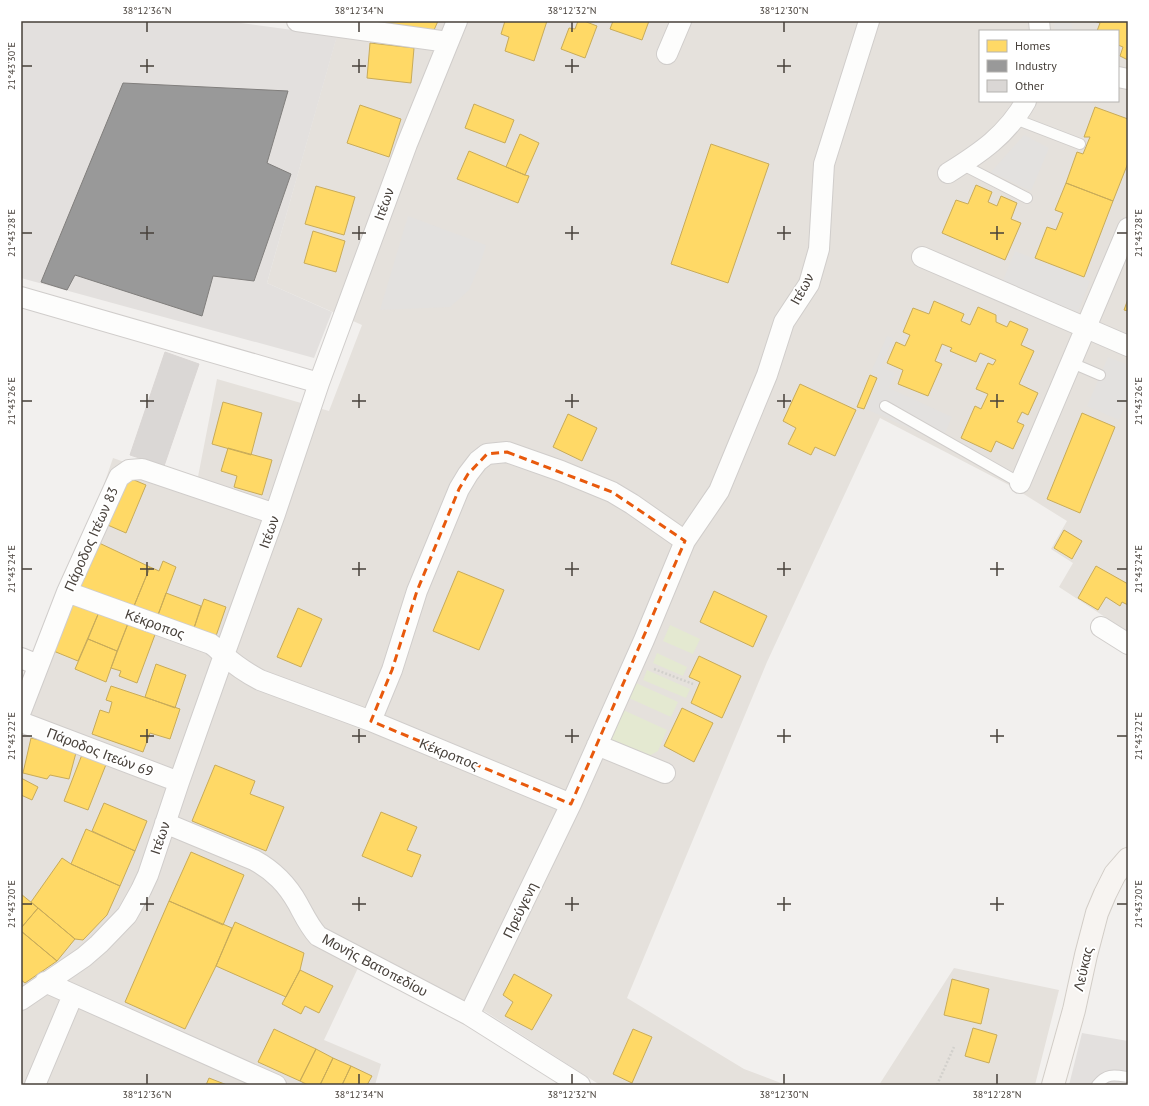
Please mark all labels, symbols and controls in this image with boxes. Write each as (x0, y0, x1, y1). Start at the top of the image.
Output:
text: 38°12'36"N (122, 4, 172, 17)
text: 38°12'34"N (334, 4, 384, 17)
text: 38°12'32"N (547, 4, 597, 17)
text: 38°12'30"N (759, 4, 809, 17)
legend (979, 30, 1119, 102)
text: Homes (1015, 38, 1050, 53)
text: 21°43'30"E (5, 42, 18, 90)
text: Industry (1015, 58, 1057, 73)
text: Other (1015, 78, 1044, 93)
street label: Ιτέων (370, 185, 398, 223)
text: 21°43'28"E (5, 209, 18, 257)
text: 21°43'28"E (1132, 209, 1145, 257)
street label: Ιτέων (786, 270, 818, 308)
text: 21°43'26"E (5, 377, 18, 425)
text: 21°43'26"E (1132, 377, 1145, 425)
street label: Πάροδος Ιτέων 83 (60, 484, 122, 594)
street label: Ιτέων (255, 513, 283, 551)
text: 21°43'24"E (5, 545, 18, 593)
text: 21°43'24"E (1132, 545, 1145, 593)
street label: Κέκροπος (123, 605, 188, 643)
text: 21°43'22"E (5, 712, 18, 760)
text: 21°43'22"E (1132, 712, 1145, 760)
street label: Πάροδος Ιτεών 69 (44, 723, 156, 781)
street label: Κέκροπος (417, 734, 481, 774)
street label: Ιτέων (146, 819, 174, 857)
street label: Πρεύγενη (499, 879, 541, 941)
text: 21°43'20"E (5, 880, 18, 928)
text: 21°43'20"E (1132, 880, 1145, 928)
street label: Μονής Βατοπεδίου (319, 930, 431, 1000)
street label: Λεύκας (1069, 945, 1097, 993)
text: 38°12'36"N (122, 1088, 172, 1101)
text: 38°12'34"N (334, 1088, 384, 1101)
text: 38°12'32"N (547, 1088, 597, 1101)
text: 38°12'30"N (759, 1088, 809, 1101)
text: 38°12'28"N (972, 1088, 1022, 1101)

